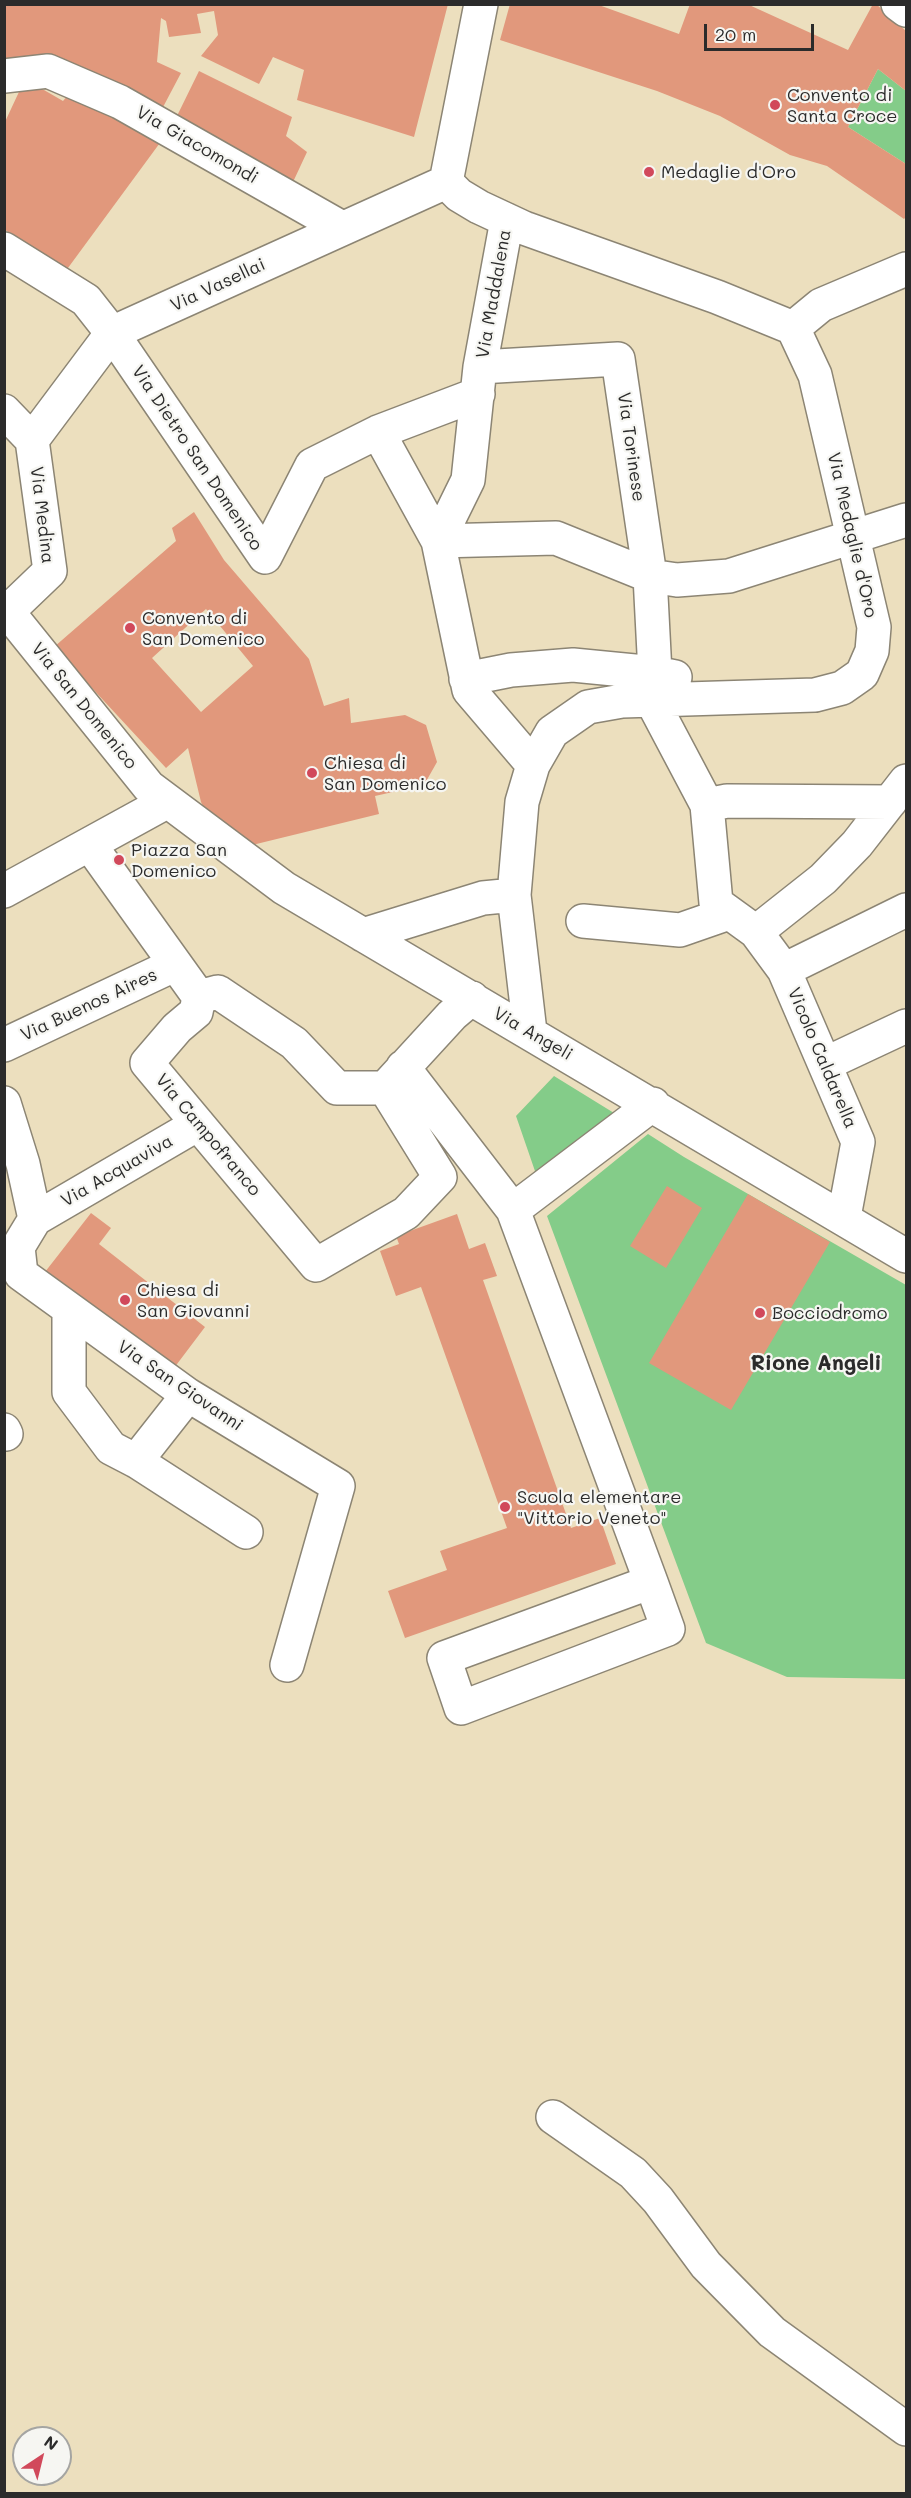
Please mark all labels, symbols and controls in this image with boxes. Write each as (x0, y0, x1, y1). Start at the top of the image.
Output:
scale bar (707, 12, 816, 50)
text: 20 m (715, 22, 756, 46)
place label: Convento di Santa Croce (787, 84, 898, 127)
marker: Convento di Santa Croce (768, 98, 782, 112)
street label: Via Giacomondi (132, 101, 262, 189)
place label: Medaglie d'Oro (661, 161, 796, 183)
marker: Medaglie d'Oro (642, 165, 656, 179)
street label: Via Maddalena (472, 228, 516, 360)
street label: Via Vasellai (167, 254, 269, 316)
street label: Via Dietro San Domenico (127, 361, 267, 555)
street label: Via Torinese (613, 391, 649, 503)
street label: Via Medaglie d'Oro (822, 450, 882, 620)
street label: Via Medina (25, 465, 59, 565)
place label: Convento di San Domenico (142, 607, 264, 650)
marker: Convento di San Domenico (123, 621, 137, 635)
street label: Via San Domenico (26, 638, 142, 774)
place label: Chiesa di San Domenico (324, 752, 446, 795)
marker: Chiesa di San Domenico (305, 766, 319, 780)
place label: Piazza San Domenico (131, 839, 227, 882)
marker: Piazza San Domenico (112, 853, 126, 867)
street label: Via Buenos Aires (17, 964, 161, 1046)
street label: Vicolo Caldarella (783, 984, 861, 1132)
street label: Via Angeli (489, 1003, 577, 1065)
street label: Via Campofranco (151, 1070, 265, 1200)
street label: Via Acquaviva (57, 1130, 177, 1212)
place label: Chiesa di San Giovanni (137, 1279, 250, 1322)
marker: Chiesa di San Giovanni (118, 1293, 132, 1307)
place label: Bocciodromo (772, 1302, 887, 1324)
marker: Bocciodromo (753, 1306, 767, 1320)
street label: Via San Giovanni (113, 1336, 247, 1436)
district label: Rione Angeli (751, 1351, 881, 1377)
place label: Scuola elementare "Vittorio Veneto" (517, 1486, 681, 1528)
marker: Scuola elementare "Vittorio Veneto" (498, 1500, 512, 1514)
north arrow (12, 2426, 72, 2486)
text: N (40, 2430, 62, 2455)

